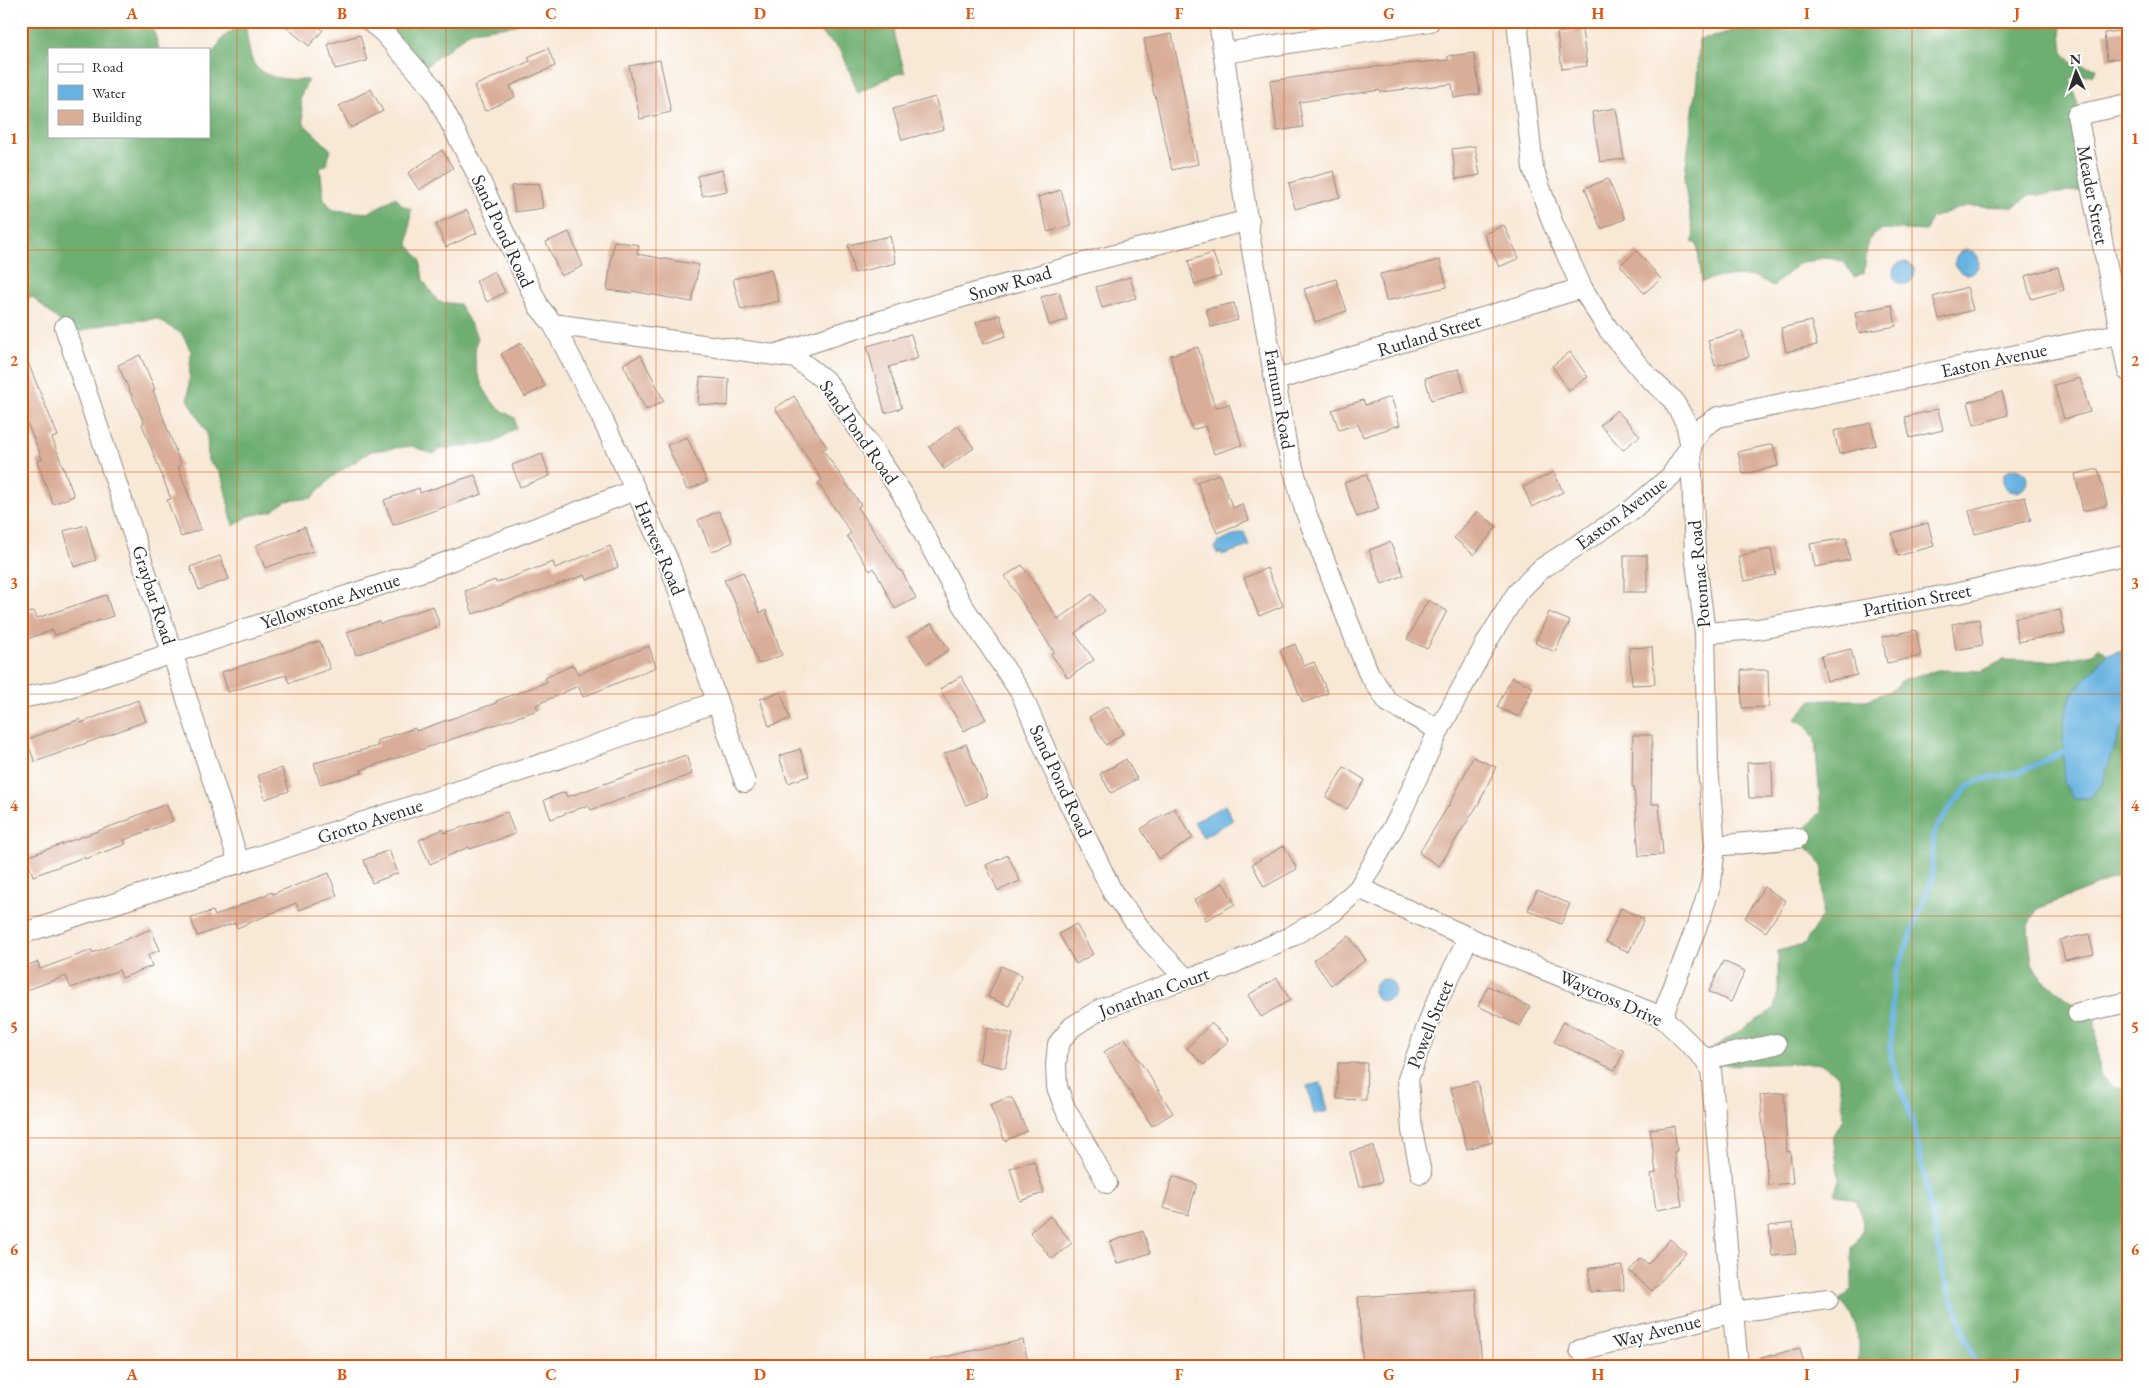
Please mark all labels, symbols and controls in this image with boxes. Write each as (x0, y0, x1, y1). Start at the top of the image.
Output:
text: A (125, 3, 138, 24)
text: B (337, 3, 347, 24)
text: C (545, 3, 557, 24)
text: D (754, 3, 766, 24)
text: E (965, 3, 975, 24)
text: F (1175, 3, 1184, 24)
text: G (1383, 3, 1395, 24)
text: H (1592, 3, 1605, 24)
text: I (1804, 3, 1810, 24)
text: J (2012, 3, 2020, 24)
legend (48, 48, 210, 138)
north arrow (2052, 48, 2102, 98)
text: N (2069, 50, 2082, 68)
text: Road (92, 57, 124, 76)
text: Water (92, 83, 126, 102)
text: Building (92, 107, 142, 126)
text: 1 (10, 128, 18, 149)
text: 1 (2131, 128, 2139, 149)
street label: Meader Street (2071, 143, 2115, 247)
street label: Sand Pond Road (466, 170, 540, 292)
street label: Snow Road (966, 259, 1054, 307)
street label: Rutland Street (1374, 307, 1484, 363)
street label: Easton Avenue (1939, 337, 2049, 383)
street label: Farnum Road (1259, 347, 1301, 452)
text: 2 (10, 350, 19, 371)
text: 2 (2131, 350, 2140, 371)
street label: Sand Pond Road (814, 375, 904, 489)
street label: Easton Avenue (1570, 471, 1672, 555)
street label: Harvest Road (629, 497, 691, 599)
street label: Potomac Road (1682, 519, 1716, 629)
street label: Graybar Road (126, 542, 182, 648)
street label: Yellowstone Avenue (257, 567, 403, 635)
text: 3 (10, 573, 18, 594)
text: 3 (2131, 573, 2139, 594)
street label: Partition Street (1861, 577, 1973, 623)
street label: Sand Pond Road (1024, 720, 1098, 842)
street label: Grotto Avenue (314, 792, 426, 850)
text: 4 (10, 795, 19, 816)
text: 4 (2131, 795, 2140, 816)
street label: Jonathan Court (1093, 960, 1213, 1024)
street label: Waycross Drive (1555, 964, 1667, 1032)
street label: Powell Street (1401, 976, 1459, 1072)
text: 5 (10, 1017, 18, 1038)
text: 5 (2131, 1017, 2139, 1038)
text: 6 (10, 1239, 19, 1260)
text: 6 (2131, 1239, 2140, 1260)
street label: Way Avenue (1611, 1308, 1703, 1354)
text: A (125, 1364, 138, 1385)
text: B (337, 1364, 347, 1385)
text: C (545, 1364, 557, 1385)
text: D (754, 1364, 766, 1385)
text: E (965, 1364, 975, 1385)
text: F (1175, 1364, 1184, 1385)
text: G (1383, 1364, 1395, 1385)
text: H (1592, 1364, 1605, 1385)
text: I (1804, 1364, 1810, 1385)
text: J (2012, 1364, 2020, 1385)

